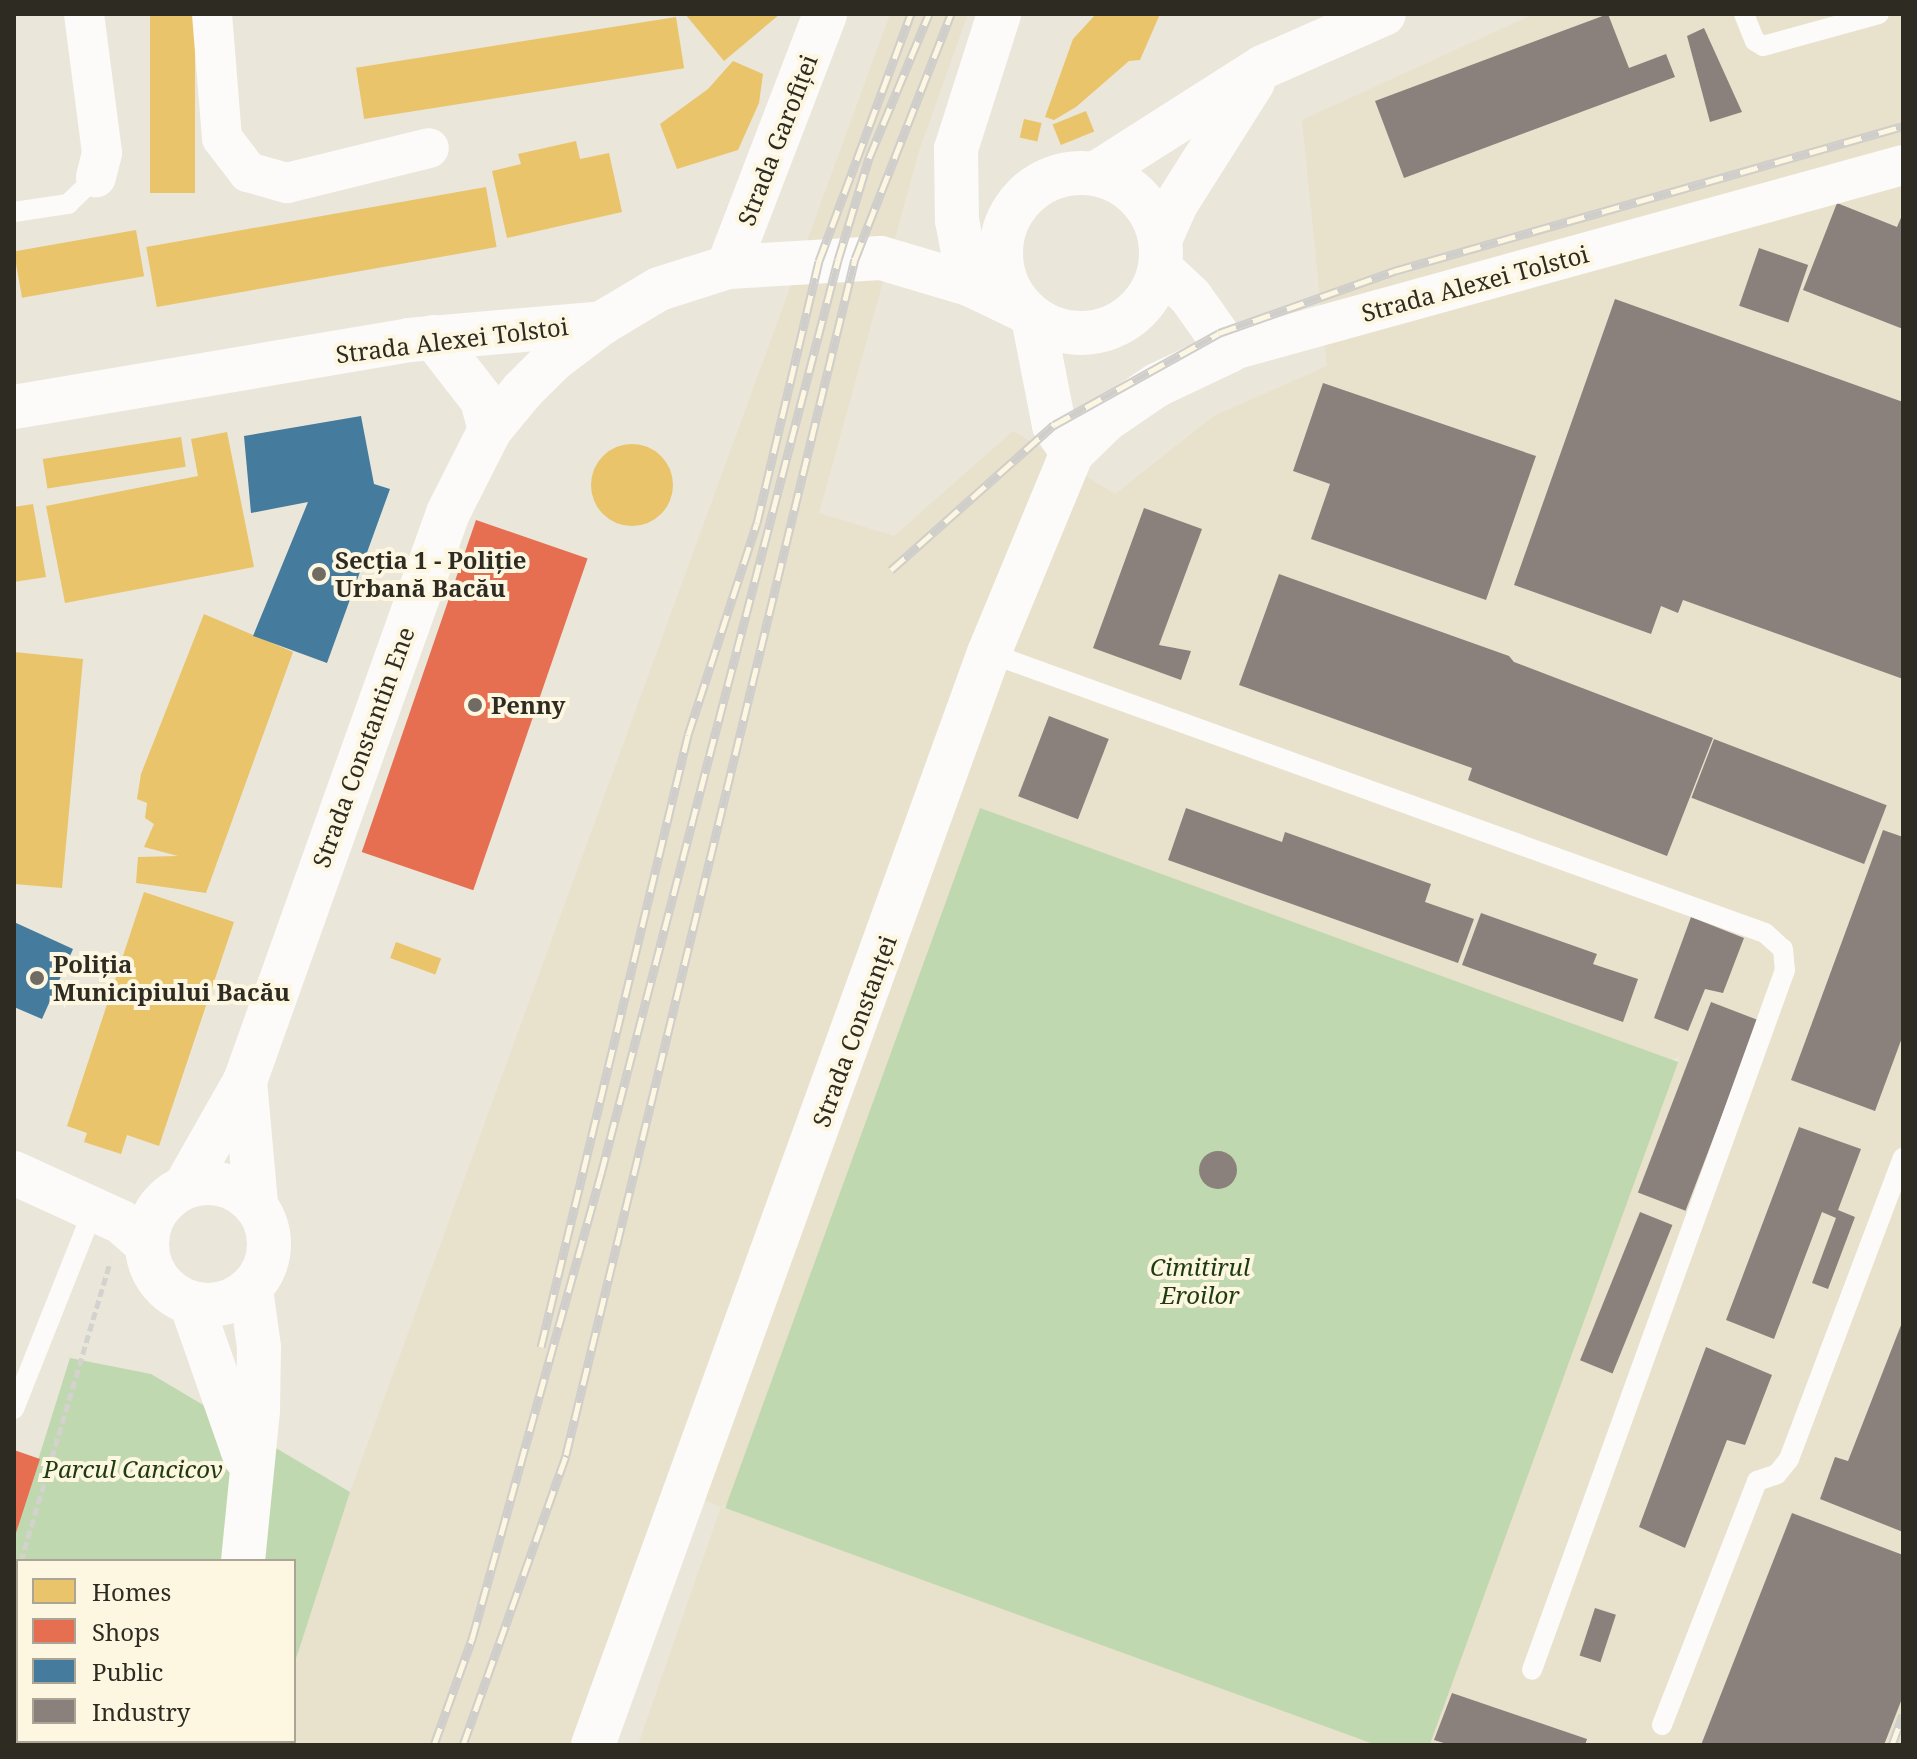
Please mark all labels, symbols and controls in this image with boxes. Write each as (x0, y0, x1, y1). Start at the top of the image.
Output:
street label: Strada Garofiței (731, 50, 823, 230)
street label: Strada Alexei Tolstoi (1358, 239, 1592, 327)
street label: Strada Alexei Tolstoi (334, 311, 570, 369)
place label: Secția 1 - Poliție Urbană Bacău (335, 546, 526, 602)
marker: Secția 1 - Poliție Urbană Bacău (310, 565, 328, 583)
street label: Strada Constantin Ene (306, 623, 420, 871)
place label: Penny (491, 691, 565, 719)
marker: Penny (466, 696, 484, 714)
street label: Strada Constanței (806, 931, 902, 1131)
place label: Poliția Municipiului Bacău (53, 950, 290, 1006)
marker: Poliția Municipiului Bacău (28, 969, 46, 987)
park label: Cimitirul Eroilor (1150, 1253, 1250, 1309)
park label: Parcul Cancicov (43, 1455, 223, 1483)
legend (16, 1559, 296, 1743)
text: Homes (92, 1575, 171, 1608)
text: Shops (92, 1615, 160, 1648)
text: Public (92, 1655, 163, 1688)
text: Industry (92, 1695, 190, 1728)

